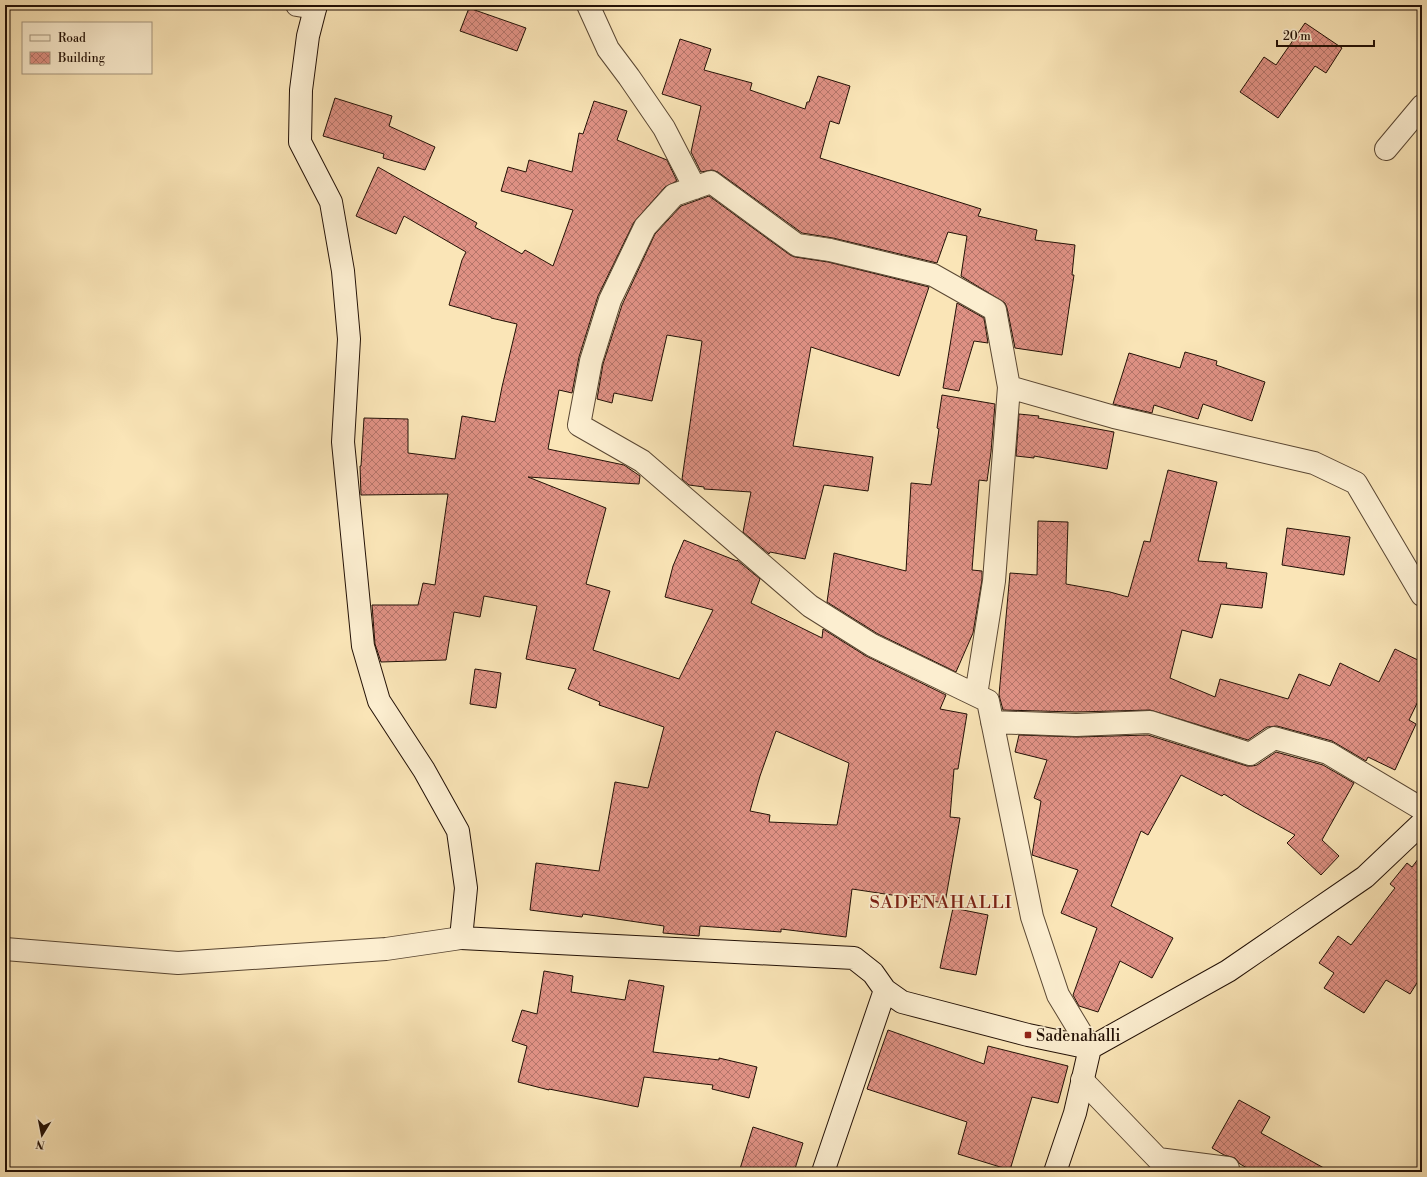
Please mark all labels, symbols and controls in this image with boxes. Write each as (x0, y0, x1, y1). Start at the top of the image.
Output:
legend (22, 22, 152, 74)
scale bar (1277, 22, 1374, 48)
text: 20 m (1283, 29, 1311, 44)
text: Road (58, 31, 86, 46)
text: Building (57, 51, 106, 66)
district label: SADENAHALLI (870, 891, 1012, 914)
place label: Sadenahalli (1036, 1026, 1120, 1046)
marker: Sadenahalli (1023, 1030, 1033, 1040)
north arrow (22, 1115, 62, 1155)
text: N (35, 1136, 46, 1152)

